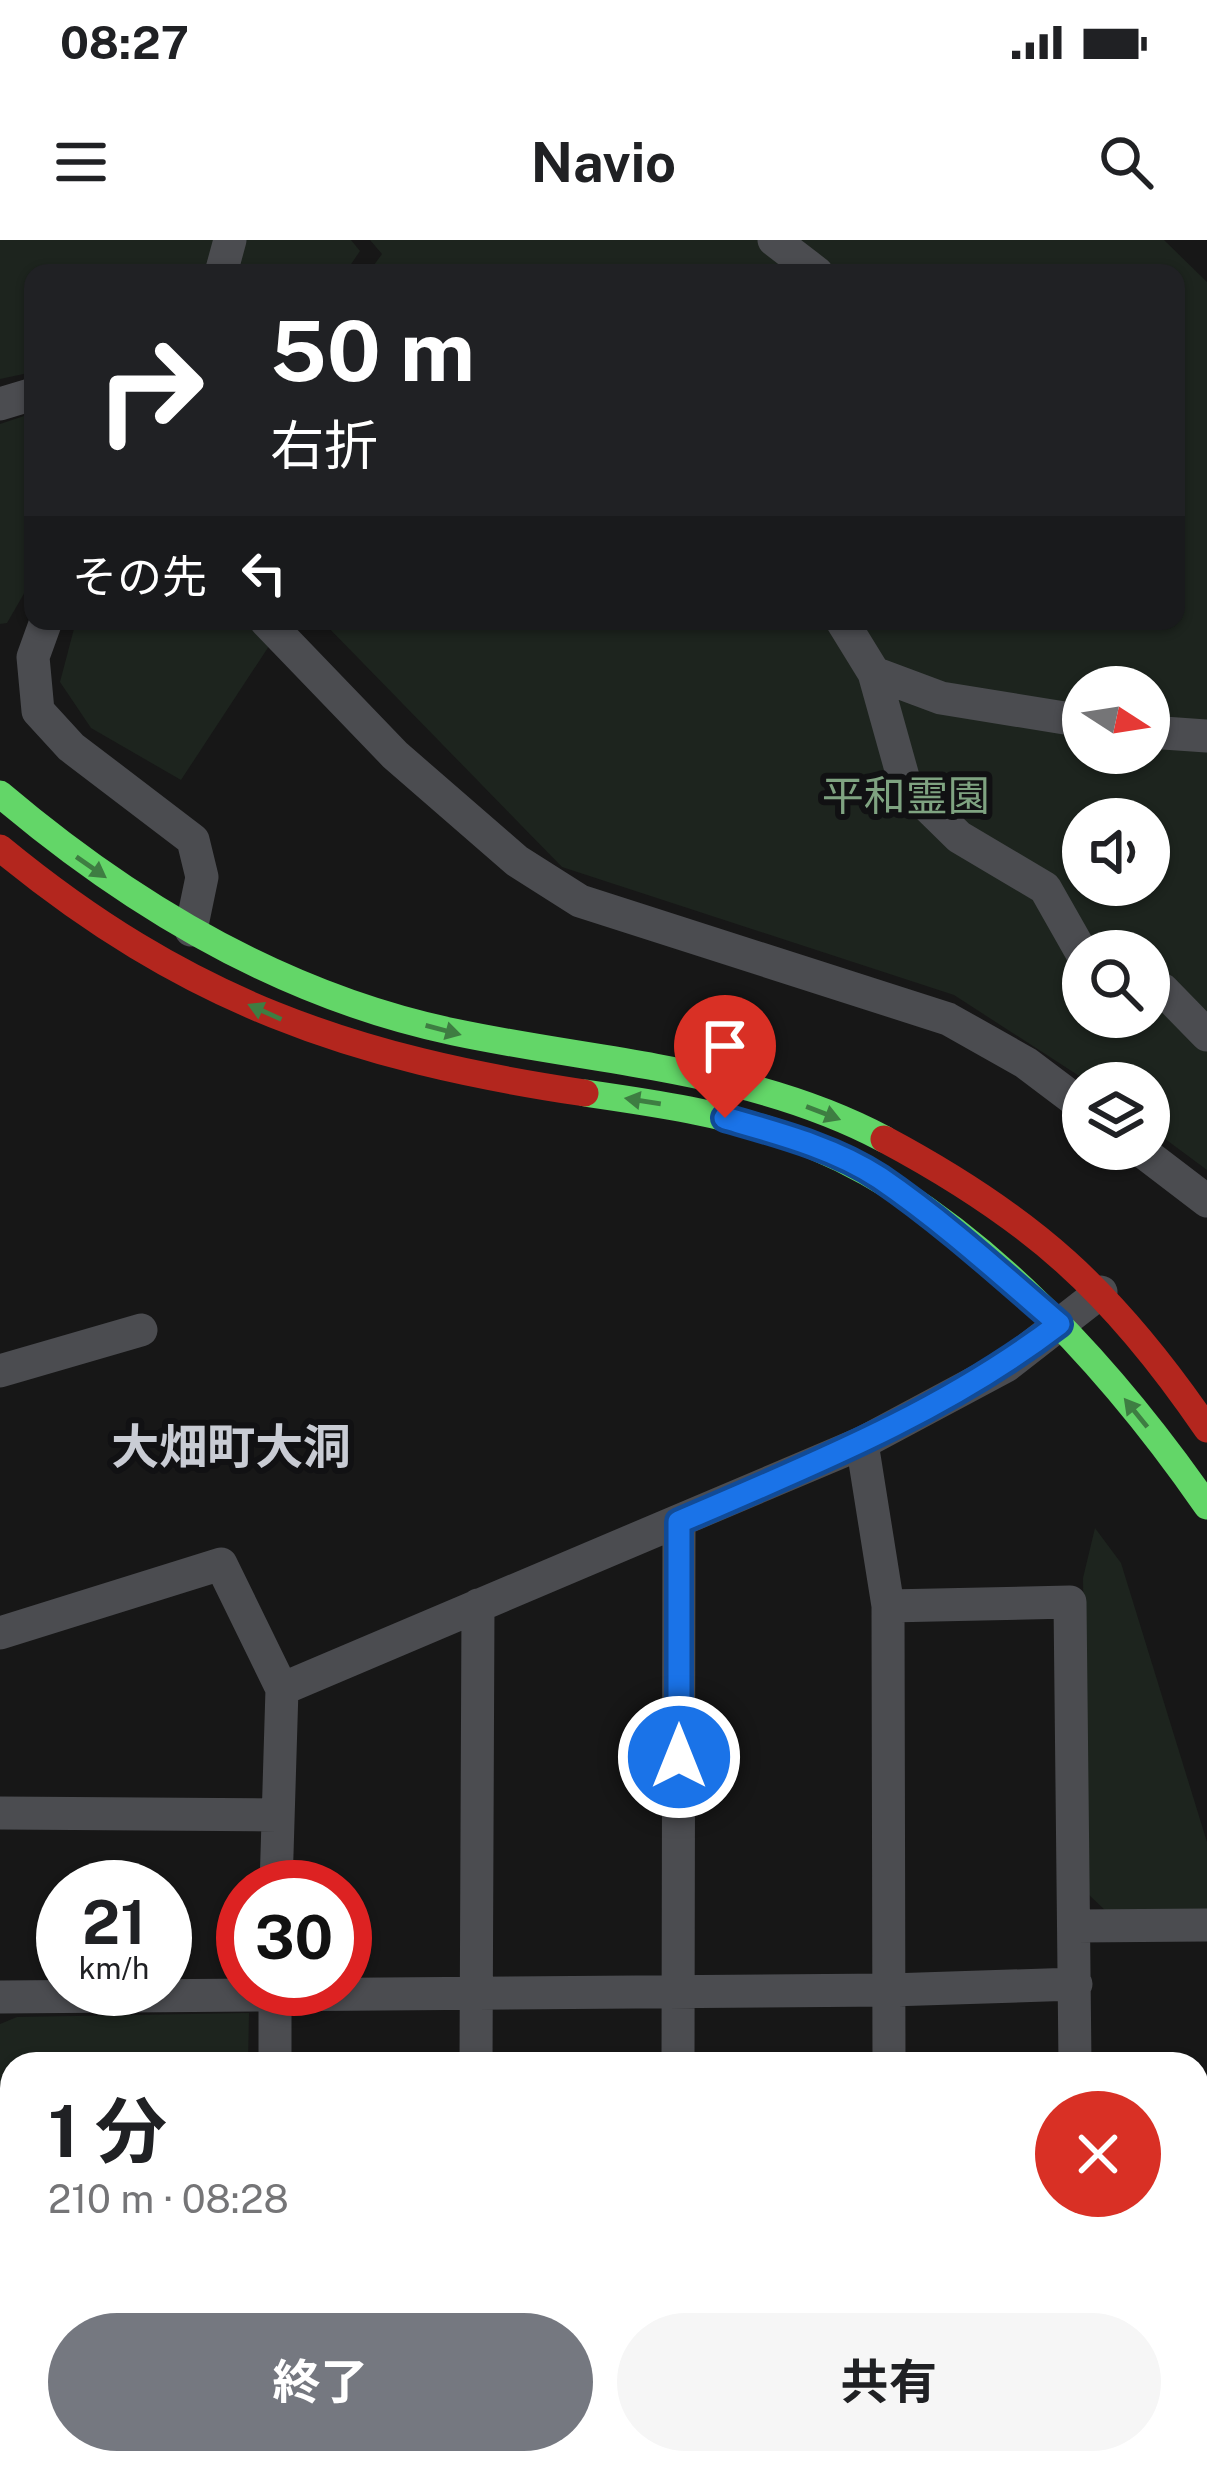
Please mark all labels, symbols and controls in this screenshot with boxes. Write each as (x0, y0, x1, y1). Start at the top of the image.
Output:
text: 08:27 (60, 16, 189, 69)
icon: menu (48, 129, 114, 195)
icon: search (1093, 129, 1159, 195)
text: Navio (531, 131, 676, 194)
text: 50 m (270, 301, 475, 400)
icon: right (72, 312, 228, 468)
text: 右折 (270, 414, 378, 477)
icon: left (231, 540, 297, 606)
text: その先 (72, 550, 207, 603)
north arrow (1062, 666, 1170, 774)
map controls (1062, 666, 1170, 1170)
park label: 平和霊園 (822, 771, 990, 820)
button: sound (1062, 798, 1170, 906)
one-way arrow (75, 855, 107, 878)
button: search (1062, 930, 1170, 1038)
pin (674, 995, 776, 1118)
one-way arrow (247, 1002, 282, 1022)
icon: arrive (692, 1013, 758, 1079)
one-way arrow (425, 1021, 462, 1040)
button: layers (1062, 1062, 1170, 1170)
one-way arrow (624, 1091, 661, 1110)
one-way arrow (805, 1104, 841, 1123)
one-way arrow (1124, 1398, 1149, 1429)
district label: 大畑町大洞 (111, 1418, 351, 1475)
position arrow (616, 1694, 742, 1820)
speed limit sign: 30 (216, 1860, 372, 2016)
text: 21 (82, 1887, 146, 1958)
text: km/h (79, 1950, 149, 1986)
text: 1 分 (48, 2089, 167, 2173)
button: close (1035, 2091, 1161, 2217)
text: 210 m · 08:28 (48, 2176, 289, 2222)
button: 終了 (48, 2313, 593, 2451)
button: 共有 (617, 2313, 1161, 2451)

